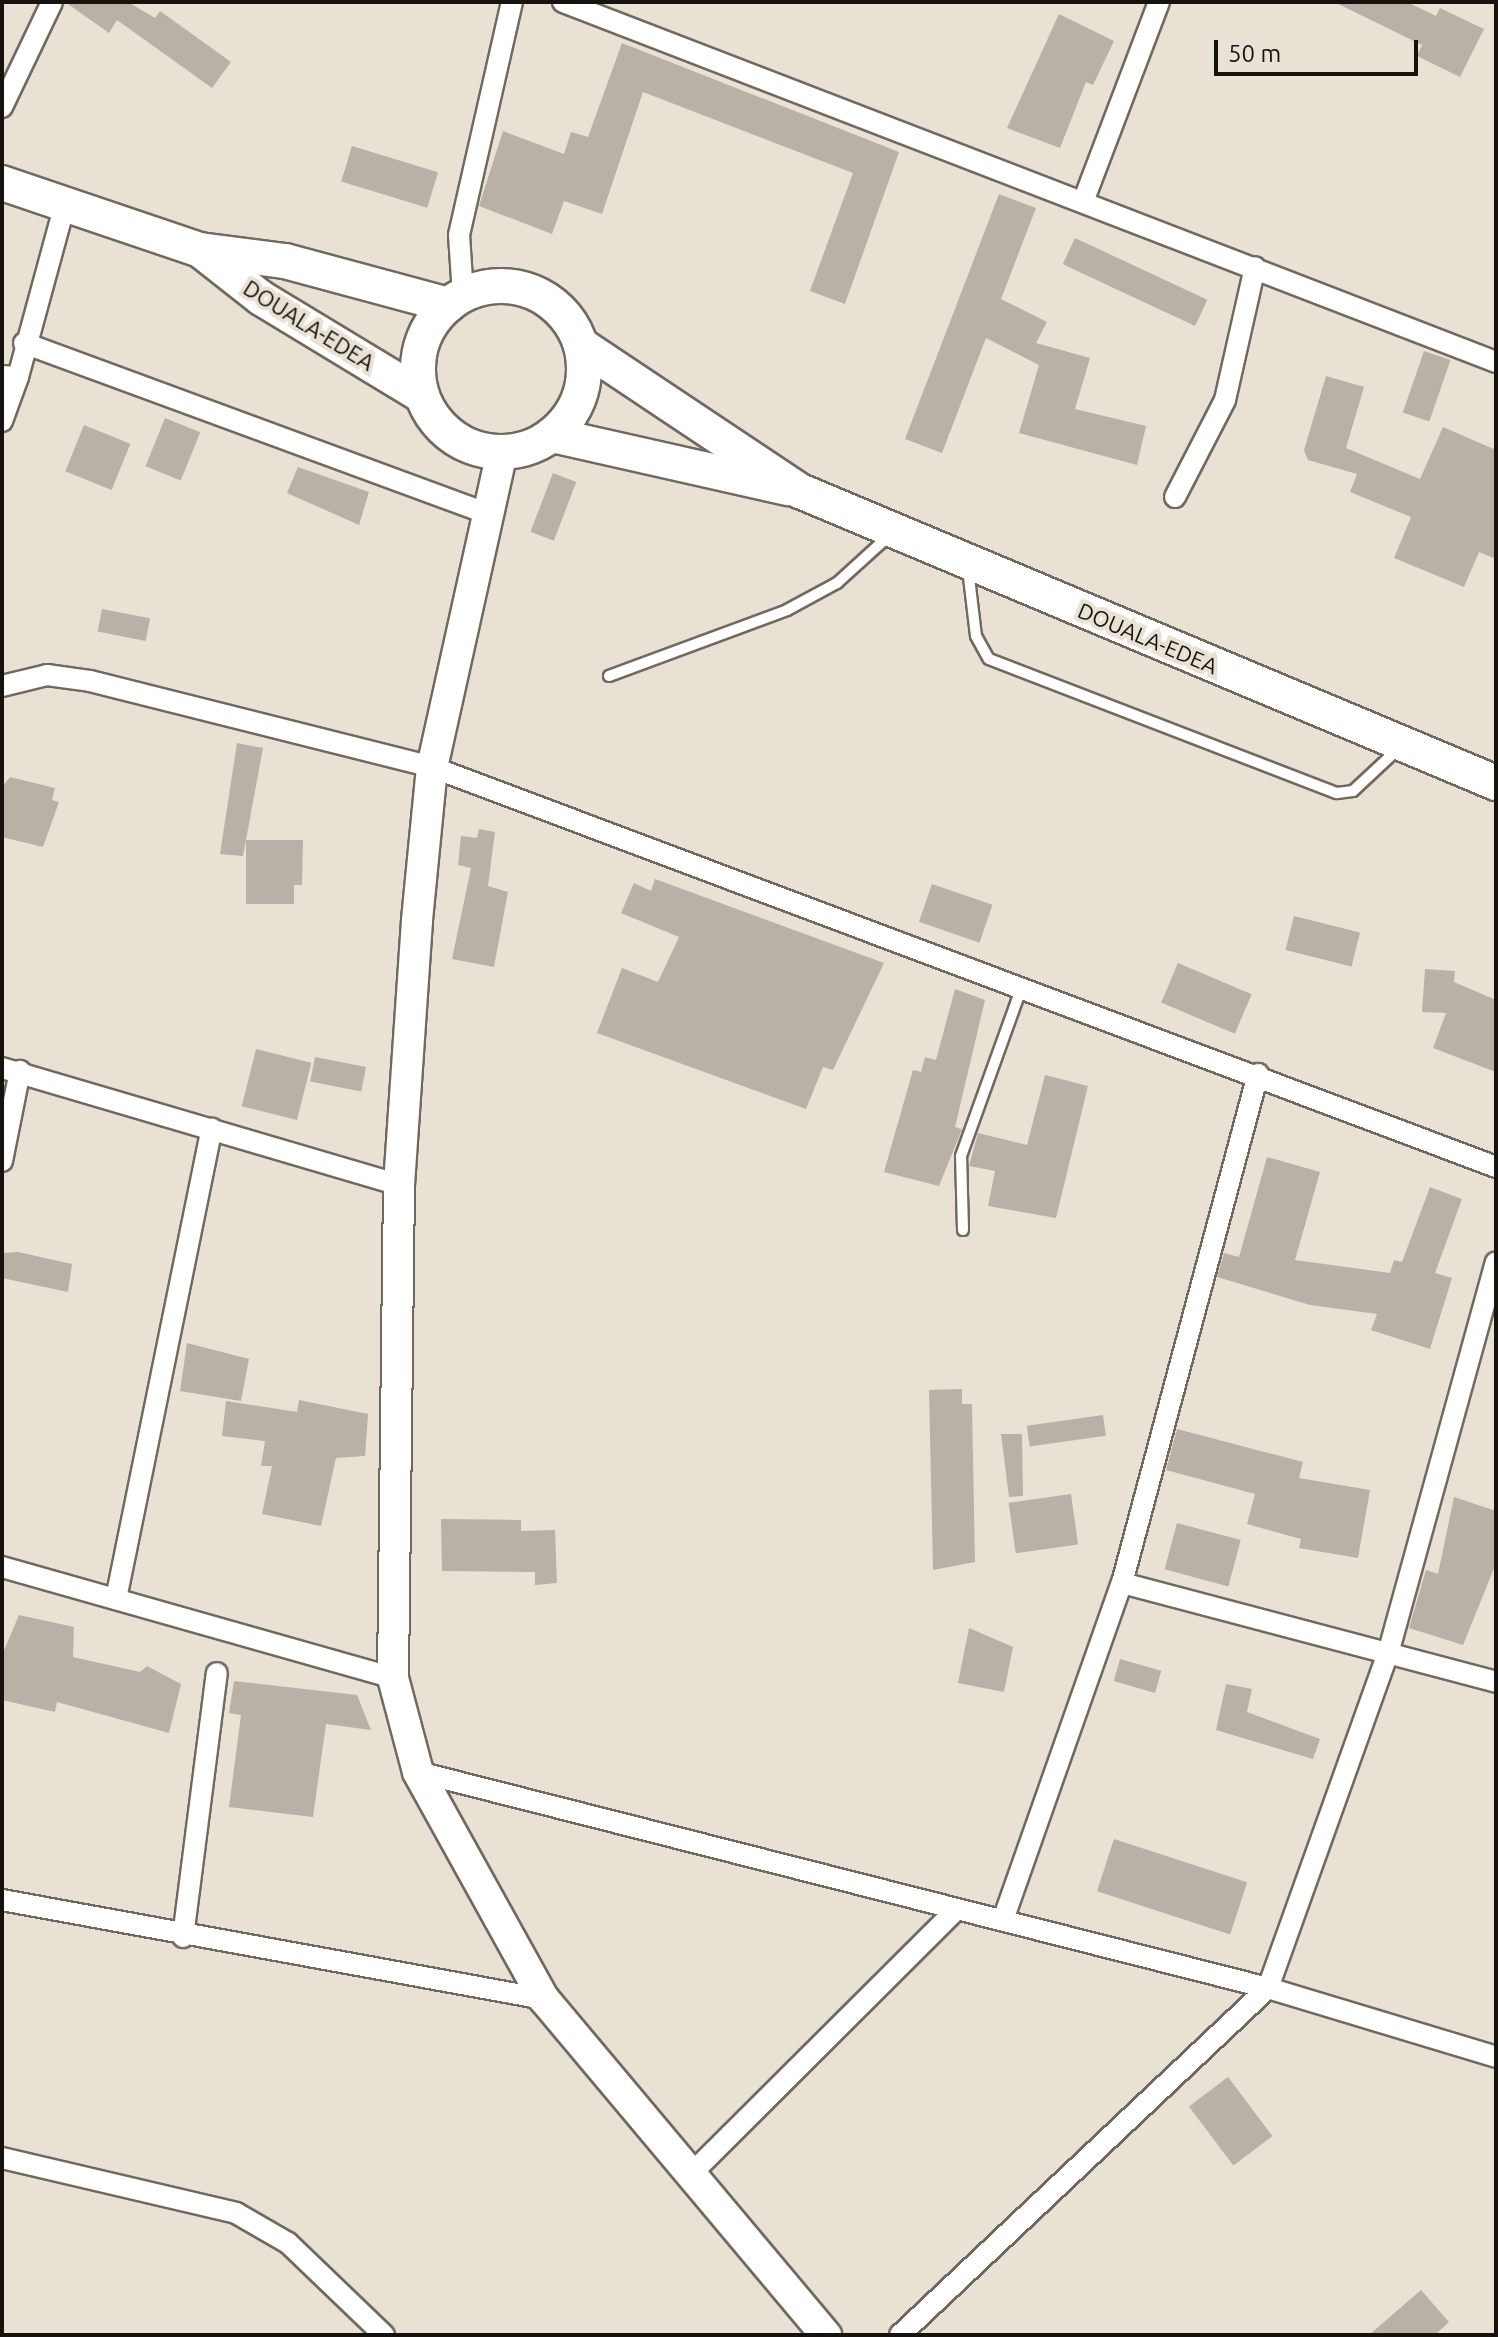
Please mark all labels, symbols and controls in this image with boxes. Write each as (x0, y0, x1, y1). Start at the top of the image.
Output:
scale bar (1218, 24, 1422, 74)
text: 50 m (1228, 40, 1281, 67)
street label: DOUALA-EDEA (239, 274, 379, 376)
street label: DOUALA-EDEA (1074, 597, 1222, 679)

